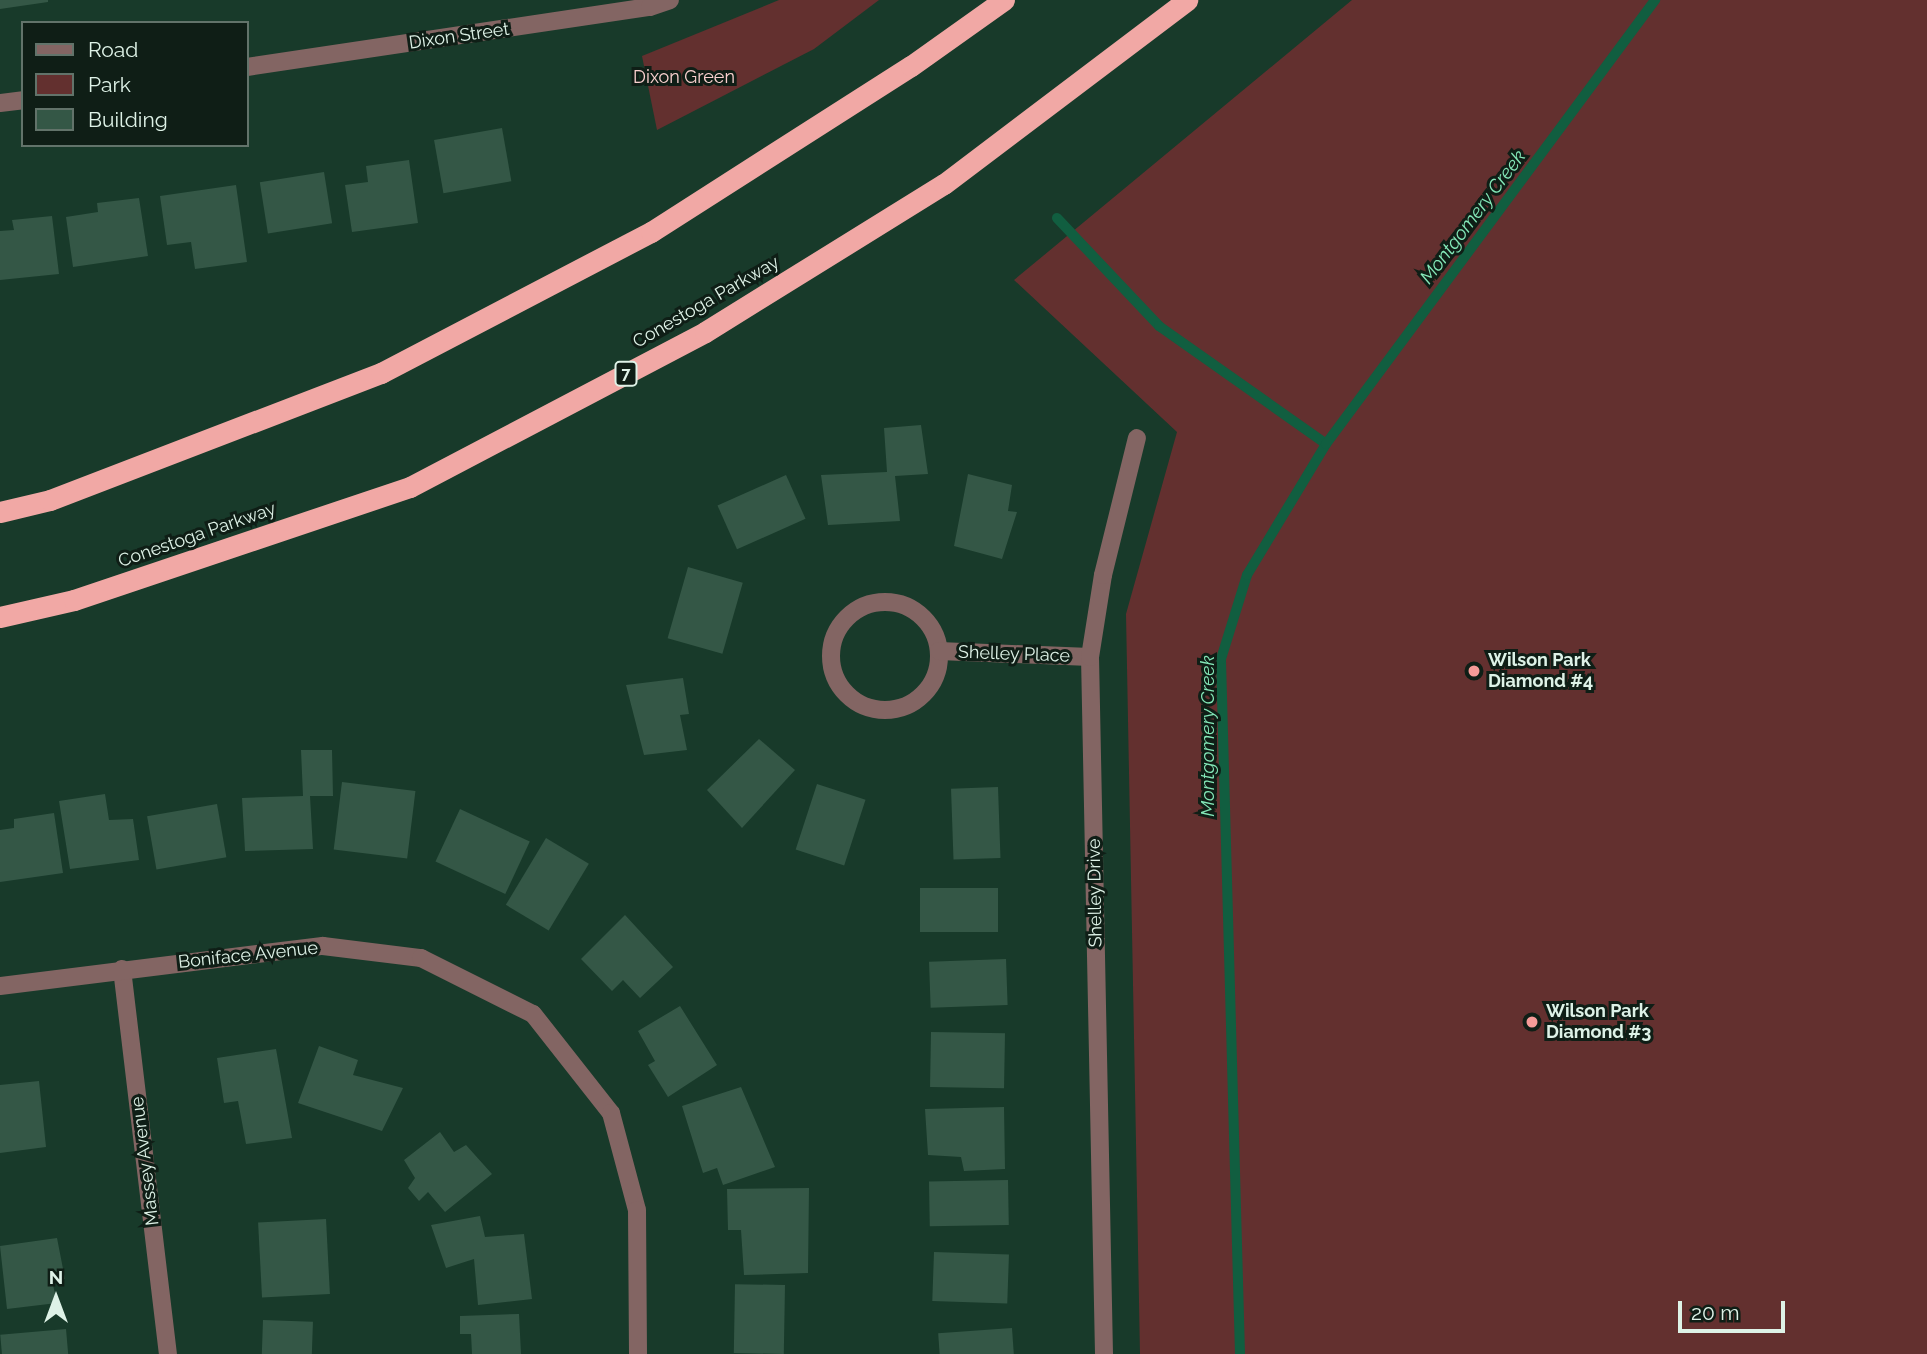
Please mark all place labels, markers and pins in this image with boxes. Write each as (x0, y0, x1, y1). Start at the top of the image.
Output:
place label: Wilson Park Diamond #4 (1488, 650, 1593, 692)
marker: Wilson Park Diamond #4 (1466, 663, 1482, 679)
place label: Wilson Park Diamond #3 (1546, 1001, 1651, 1044)
marker: Wilson Park Diamond #3 (1524, 1014, 1540, 1030)

